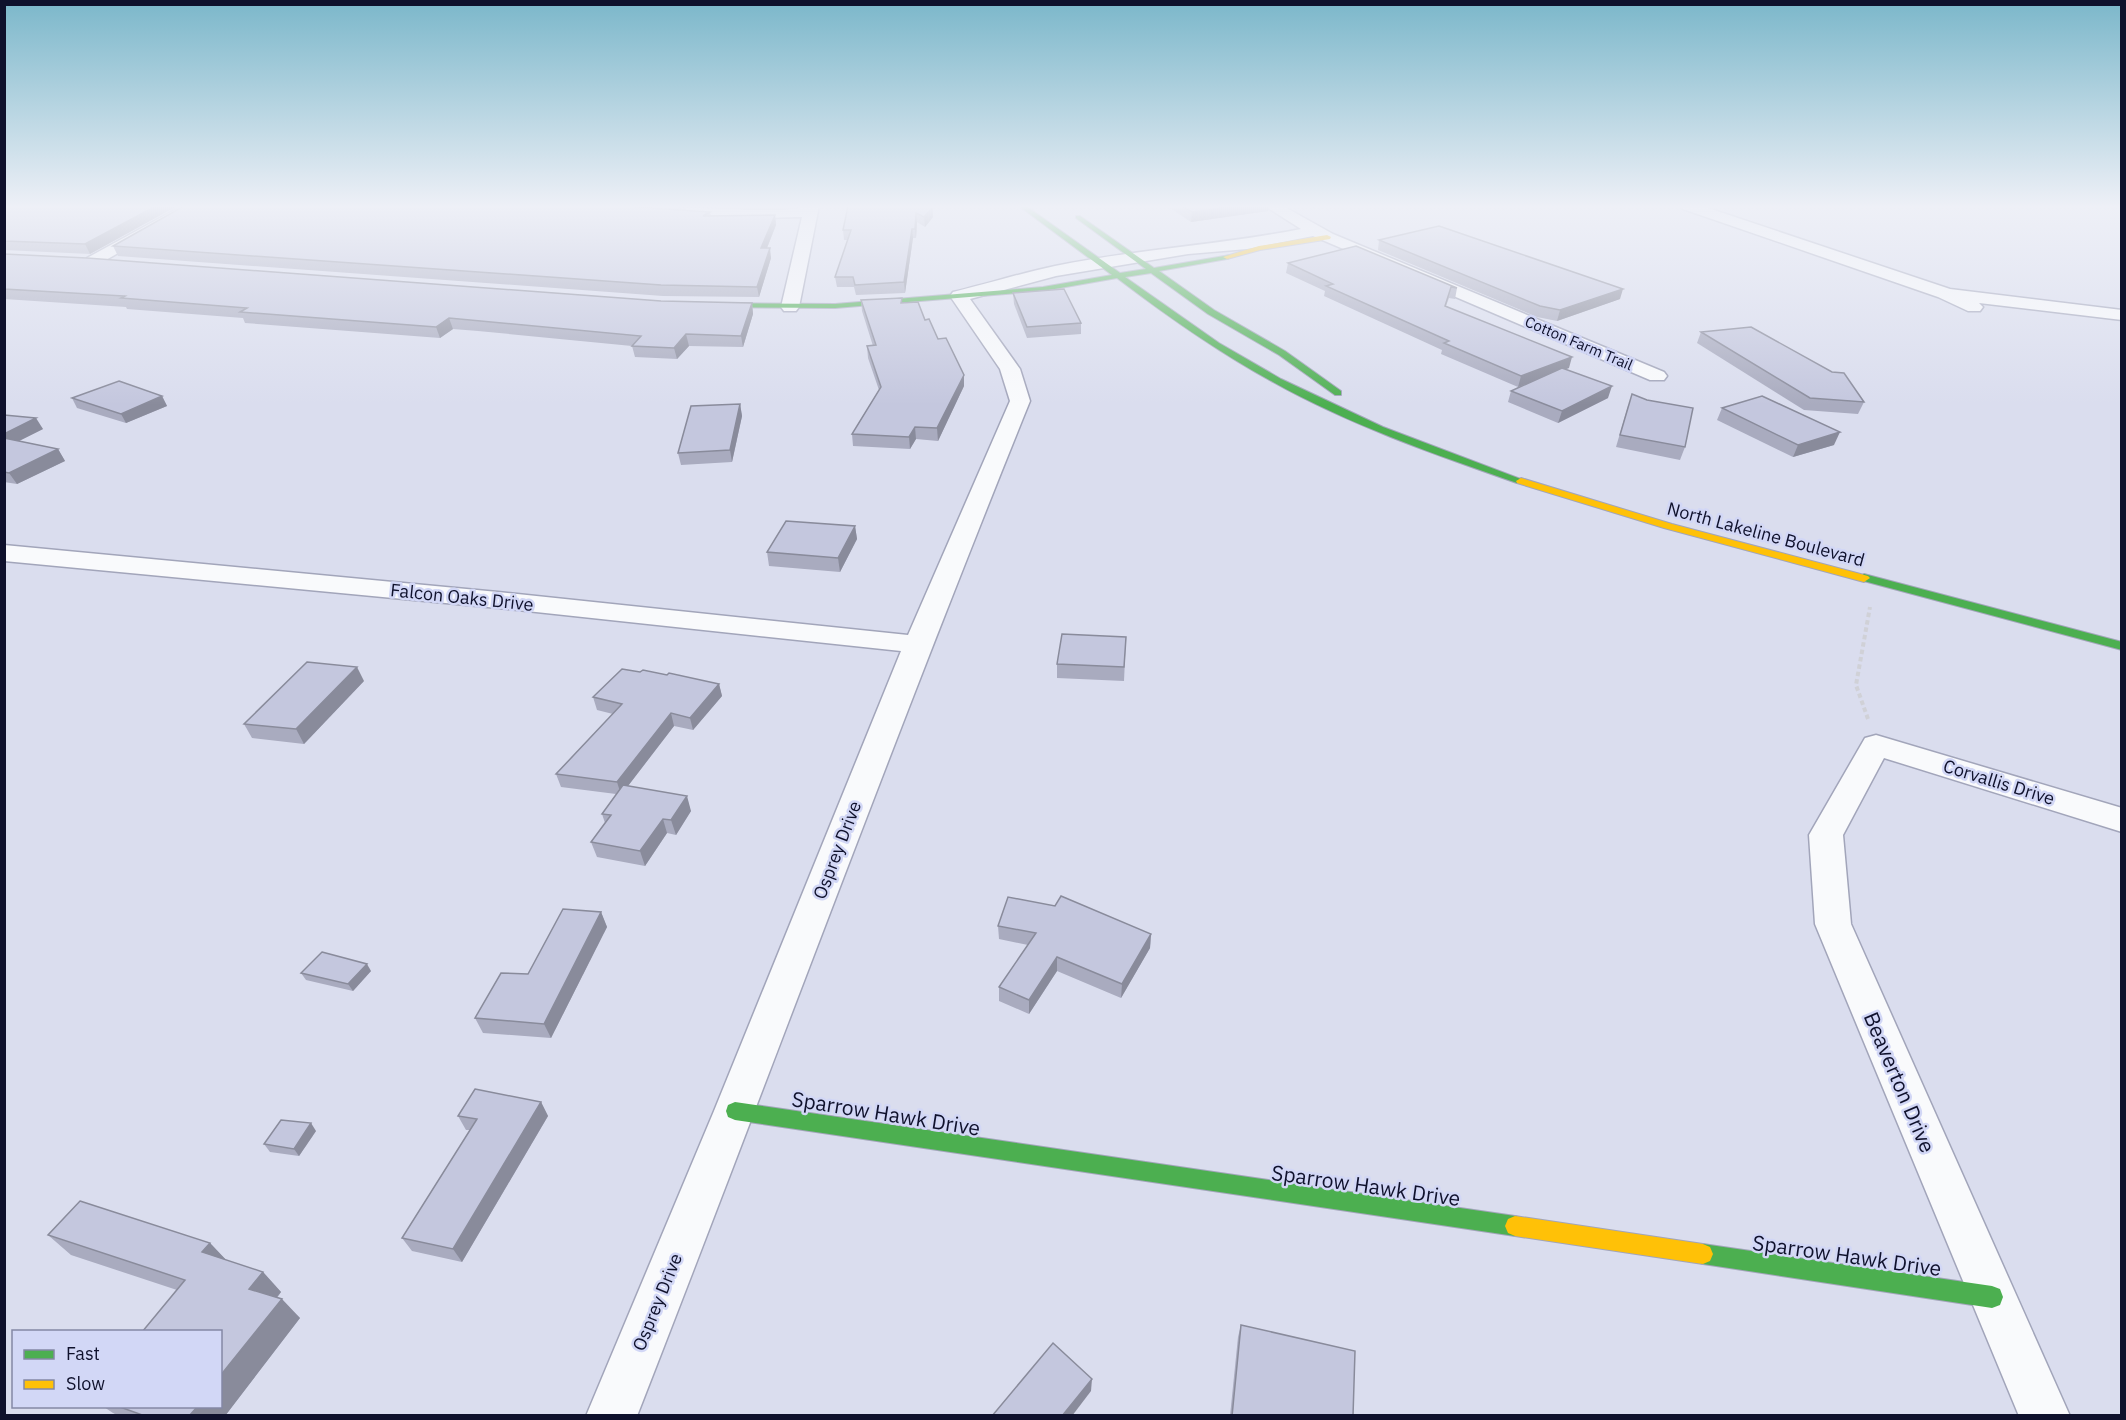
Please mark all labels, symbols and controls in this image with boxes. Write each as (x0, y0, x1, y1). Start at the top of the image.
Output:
street label: Cotton Farm Trail (1522, 312, 1636, 374)
street label: North Lakeline Boulevard (1665, 497, 1867, 571)
street label: Falcon Oaks Drive (389, 578, 535, 616)
street label: Corvallis Drive (1940, 754, 2058, 810)
street label: Osprey Drive (808, 798, 866, 902)
street label: Beaverton Drive (1858, 1007, 1942, 1157)
street label: Sparrow Hawk Drive (790, 1084, 982, 1142)
street label: Sparrow Hawk Drive (1270, 1158, 1462, 1212)
street label: Sparrow Hawk Drive (1751, 1228, 1943, 1282)
street label: Osprey Drive (627, 1250, 687, 1354)
legend (12, 1330, 222, 1408)
text: Fast (66, 1342, 100, 1365)
text: Slow (66, 1372, 105, 1395)

